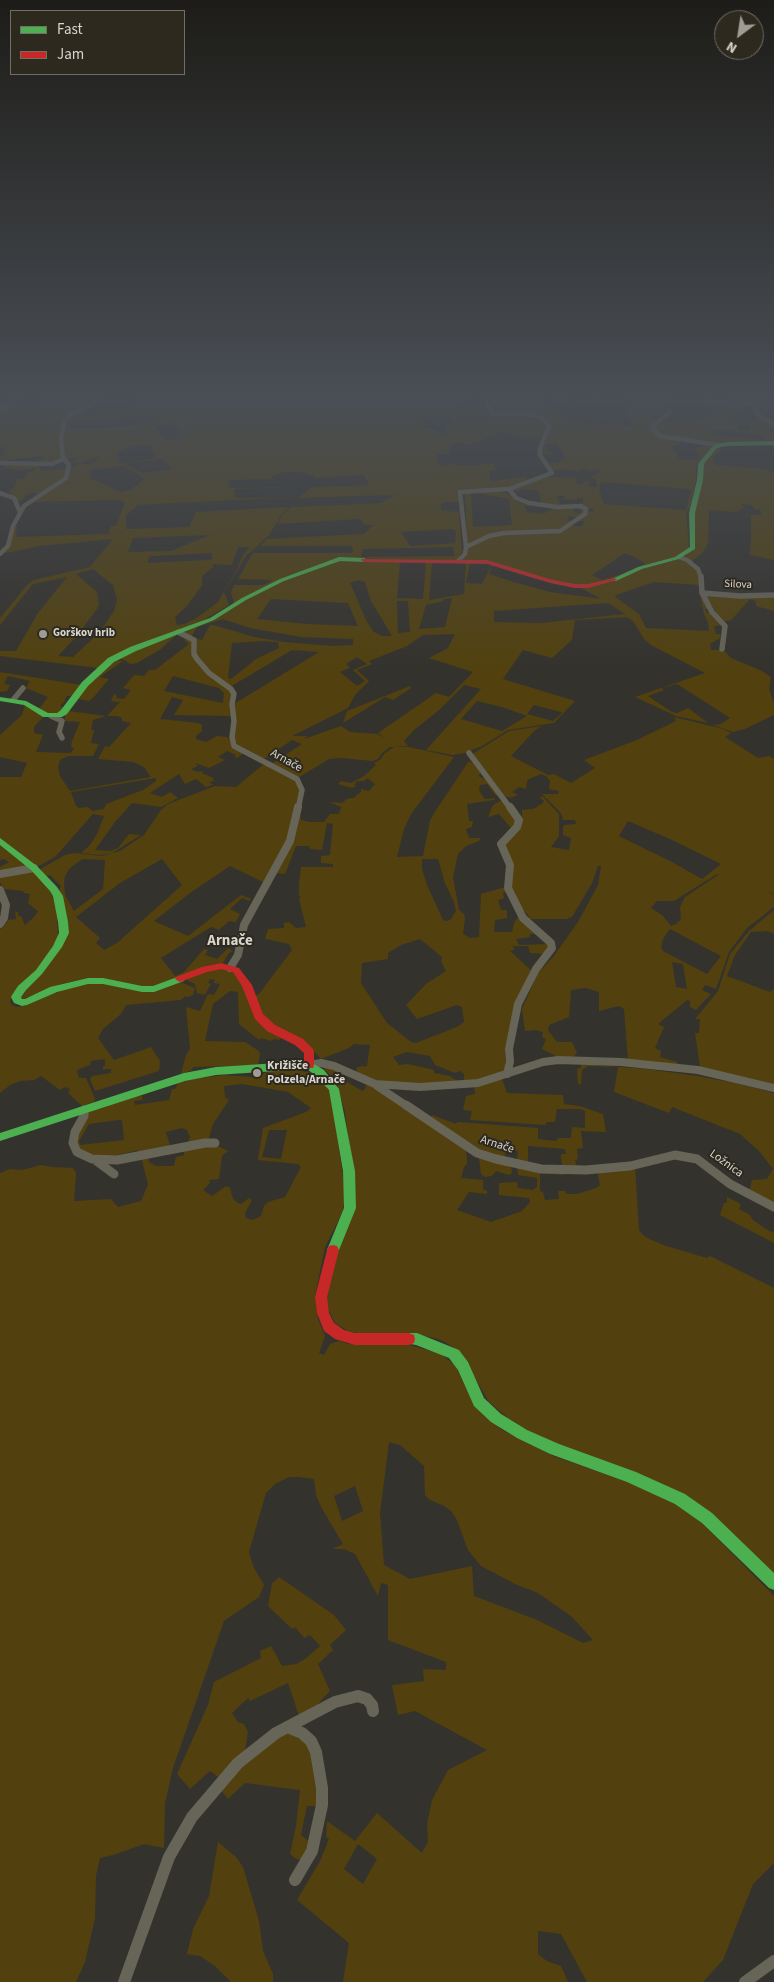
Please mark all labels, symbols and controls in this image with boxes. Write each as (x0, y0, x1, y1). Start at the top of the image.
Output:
legend (10, 10, 185, 75)
north arrow (714, 10, 764, 60)
text: Fast (57, 19, 83, 40)
text: N (723, 36, 741, 58)
text: Jam (57, 44, 84, 65)
street label: Silova (724, 578, 752, 592)
place label: Gorškov hrib (53, 627, 115, 641)
marker: Gorškov hrib (37, 628, 49, 640)
street label: Arnače (267, 746, 305, 776)
district label: Arnače (207, 933, 253, 951)
place label: Križišče Polzela/Arnače (267, 1059, 345, 1087)
marker: Križišče Polzela/Arnače (251, 1067, 263, 1079)
street label: Arnače (478, 1133, 516, 1157)
street label: Ložnica (706, 1147, 746, 1181)

